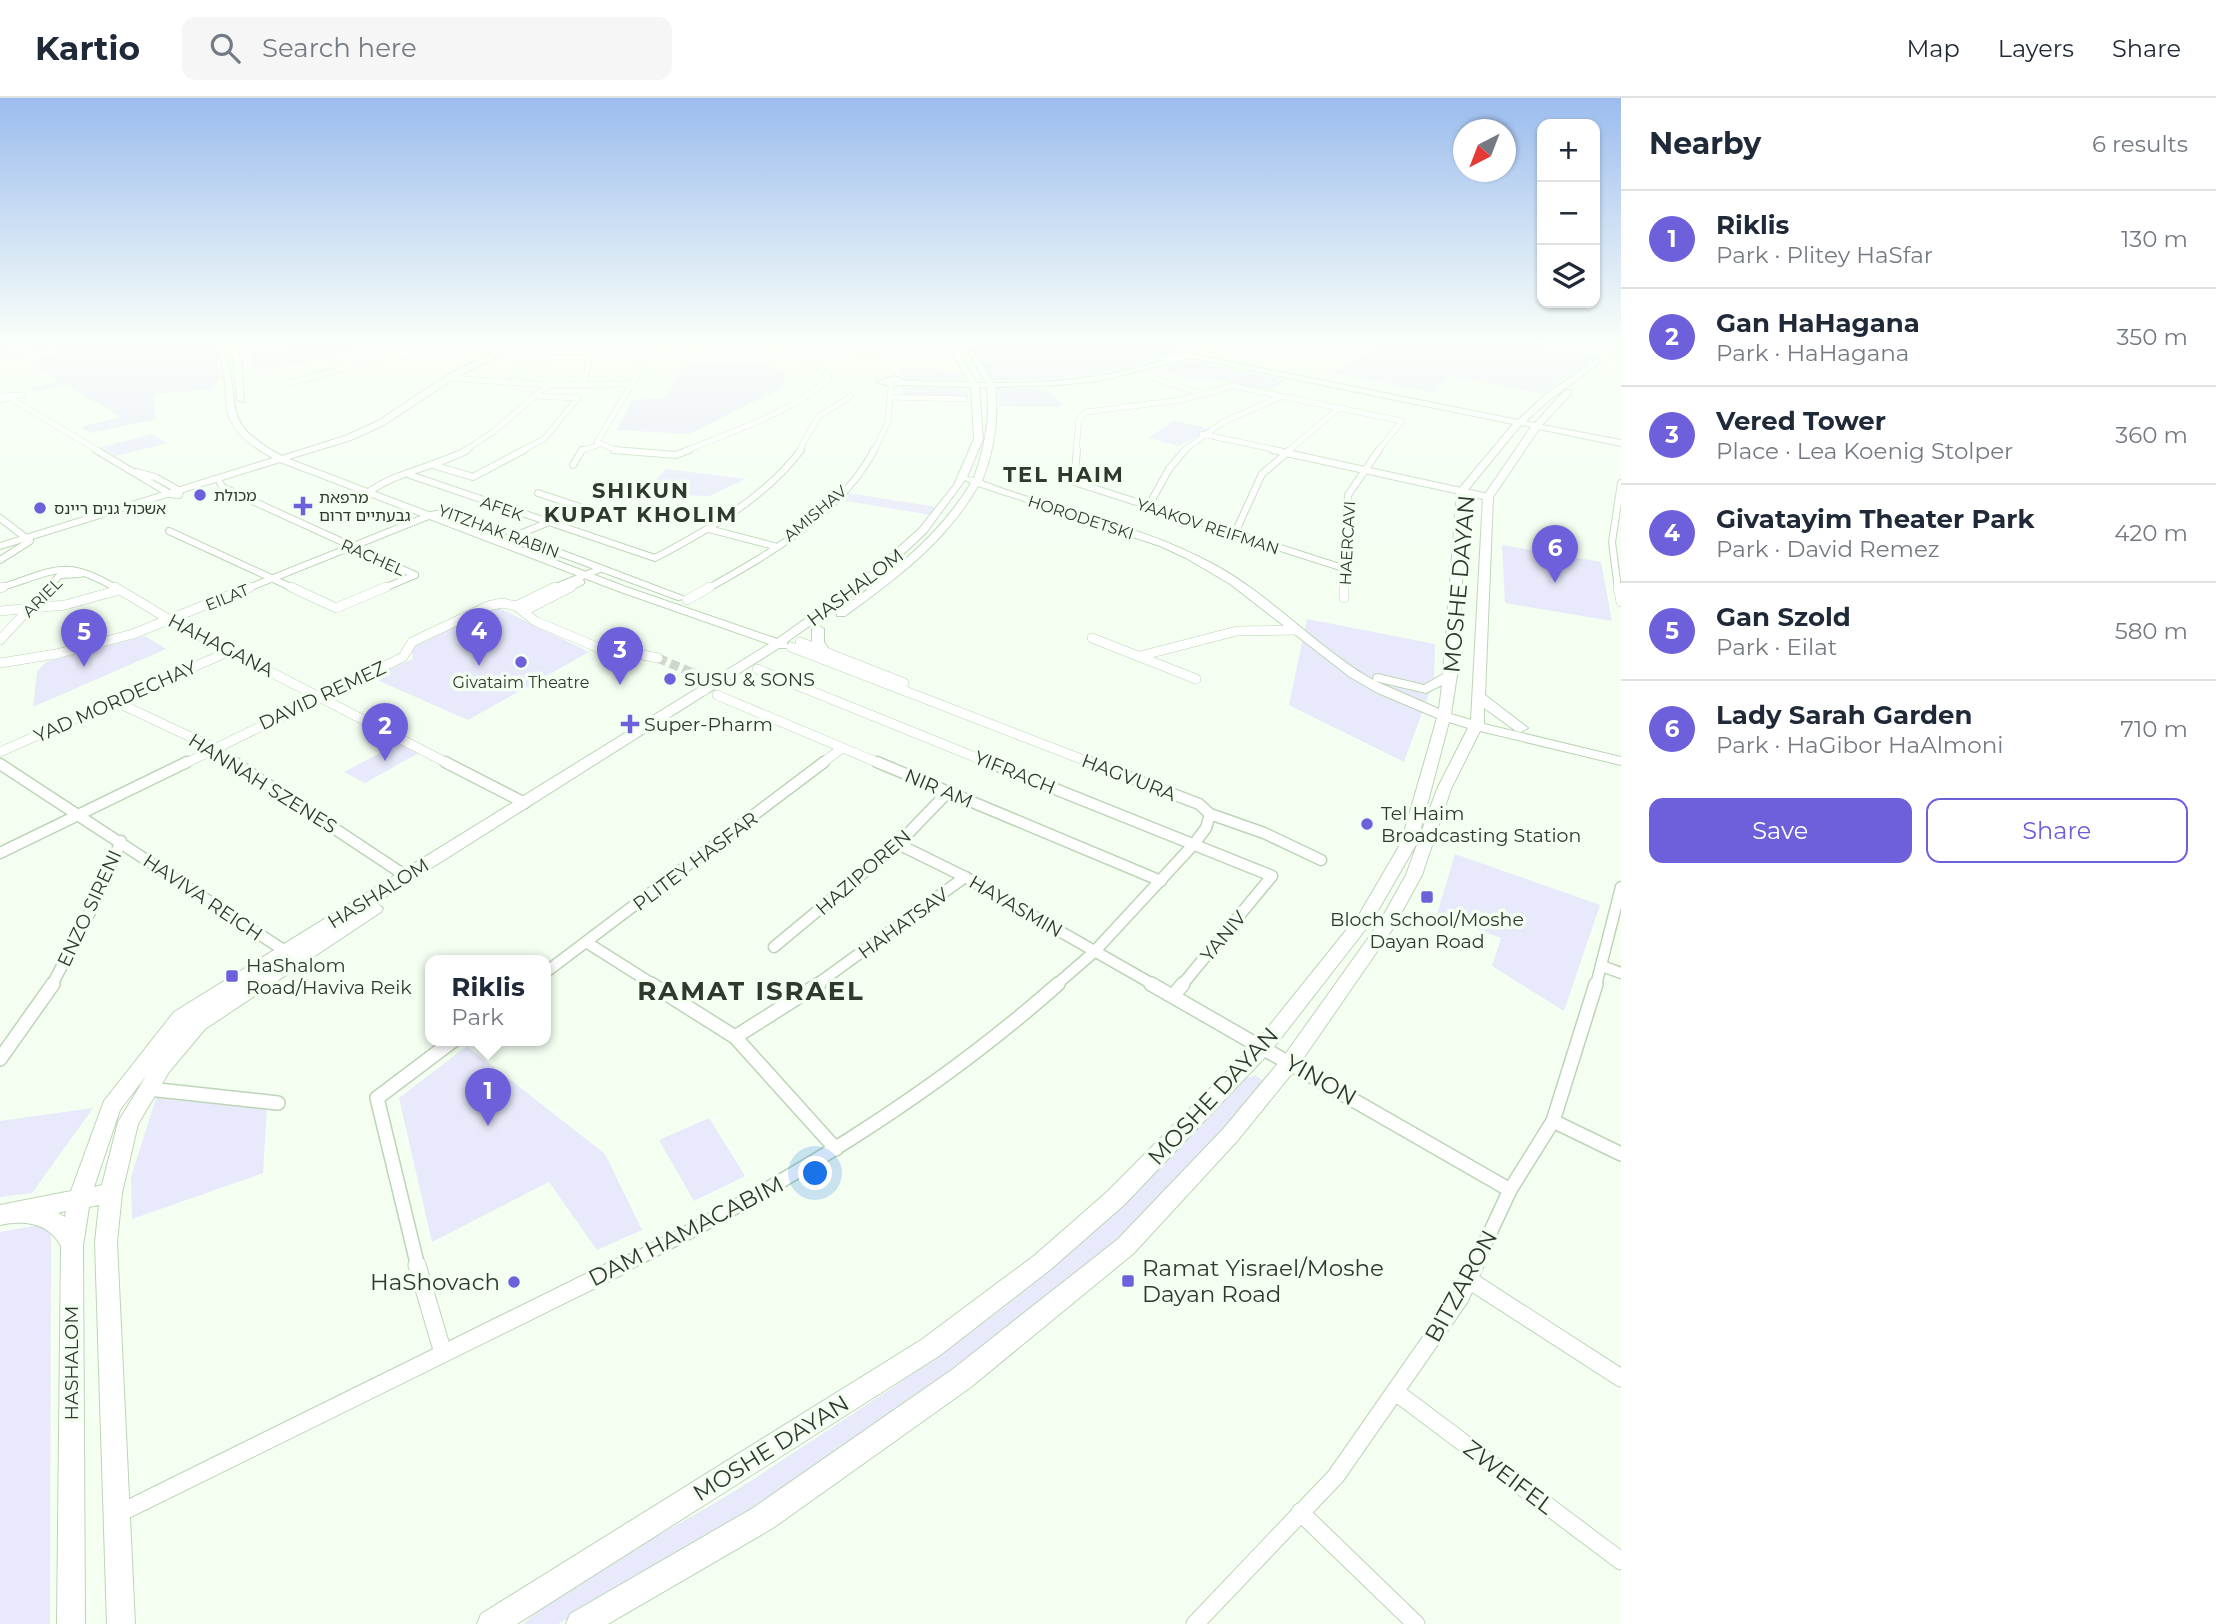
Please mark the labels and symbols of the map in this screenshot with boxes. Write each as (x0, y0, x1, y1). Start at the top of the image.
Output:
north arrow (1453, 119, 1516, 182)
district label: TEL HAIM (1003, 462, 1125, 487)
district label: SHIKUN KUPAT KHOLIM (544, 478, 738, 527)
street label: AMISHAV (780, 481, 851, 545)
place label: מכולת (214, 486, 257, 505)
marker: מכולת (192, 487, 208, 503)
place label: מרפאת גבעתיים דרום (319, 488, 411, 525)
street label: HORODETSKI (1025, 491, 1136, 544)
street label: AFEK (478, 492, 526, 525)
street label: YAAKOV REIFMAN (1134, 494, 1281, 558)
street label: MOSHE DAYAN (1437, 494, 1481, 674)
marker: מרפאת גבעתיים דרום (293, 496, 313, 516)
place label: אשכול גנים ריינס (54, 499, 166, 518)
marker: אשכול גנים ריינס (32, 500, 48, 516)
street label: HAERCAVI (1336, 500, 1359, 586)
street label: YITZHAK RABIN (436, 501, 562, 562)
pin: 6 (1532, 525, 1578, 583)
street label: RACHEL (338, 535, 408, 580)
street label: HASHALOM (803, 544, 908, 631)
street label: ARIEL (19, 573, 66, 621)
street label: EILAT (203, 580, 252, 615)
pin: 4 (456, 608, 502, 666)
pin: 5 (61, 609, 107, 667)
street label: HAHAGANA (164, 609, 278, 682)
pin: 3 (597, 627, 643, 685)
marker: Givataim Theatre (513, 654, 529, 670)
street label: YAD MORDECHAY (30, 655, 201, 748)
street label: DAVID REMEZ (255, 656, 389, 735)
place label: SUSU & SONS (684, 668, 815, 691)
marker: SUSU & SONS (662, 671, 678, 687)
place label: Givataim Theatre (453, 673, 589, 692)
pin: 2 (362, 703, 408, 761)
place label: Super-Pharm (644, 713, 773, 736)
marker: Super-Pharm (622, 716, 638, 732)
street label: HANNAH SZENES (184, 728, 341, 838)
street label: YIFRACH (971, 746, 1059, 799)
street label: HAGVURA (1078, 749, 1180, 806)
street label: NIR AM (901, 764, 976, 813)
place label: Tel Haim Broadcasting Station (1381, 802, 1581, 847)
street label: PLITEY HASFAR (628, 807, 762, 916)
marker: Tel Haim Broadcasting Station (1359, 816, 1375, 832)
street label: HAZIPOREN (811, 825, 916, 920)
street label: ENZO SIRENI (52, 846, 127, 970)
street label: HAVIVA REICH (139, 849, 267, 946)
street label: HASHALOM (323, 853, 433, 934)
street label: HAYASMIN (965, 870, 1067, 942)
street label: HAHATSAV (854, 883, 954, 964)
marker: Bloch School/Moshe Dayan Road (1419, 889, 1435, 905)
street label: YANIV (1196, 906, 1252, 966)
place label: Bloch School/Moshe Dayan Road (1330, 908, 1524, 953)
place label: HaShalom Road/Haviva Reik (246, 954, 412, 999)
marker: HaShalom Road/Haviva Reik (224, 968, 240, 984)
district label: RAMAT ISRAEL (637, 975, 865, 1007)
street label: MOSHE DAYAN (1142, 1021, 1284, 1171)
street label: YINON (1280, 1048, 1362, 1112)
pin: 1 (465, 1068, 511, 1126)
your location (798, 1156, 832, 1190)
street label: DAM HAMACABIM (584, 1170, 788, 1292)
street label: BITZARON (1419, 1225, 1503, 1347)
place label: Ramat Yisrael/Moshe Dayan Road (1142, 1254, 1384, 1308)
place label: HaShovach (370, 1268, 500, 1296)
marker: Ramat Yisrael/Moshe Dayan Road (1120, 1273, 1136, 1289)
marker: HaShovach (506, 1274, 522, 1290)
street label: HASHALOM (60, 1306, 83, 1420)
street label: MOSHE DAYAN (688, 1389, 854, 1507)
street label: ZWEIFEL (1458, 1434, 1560, 1520)

